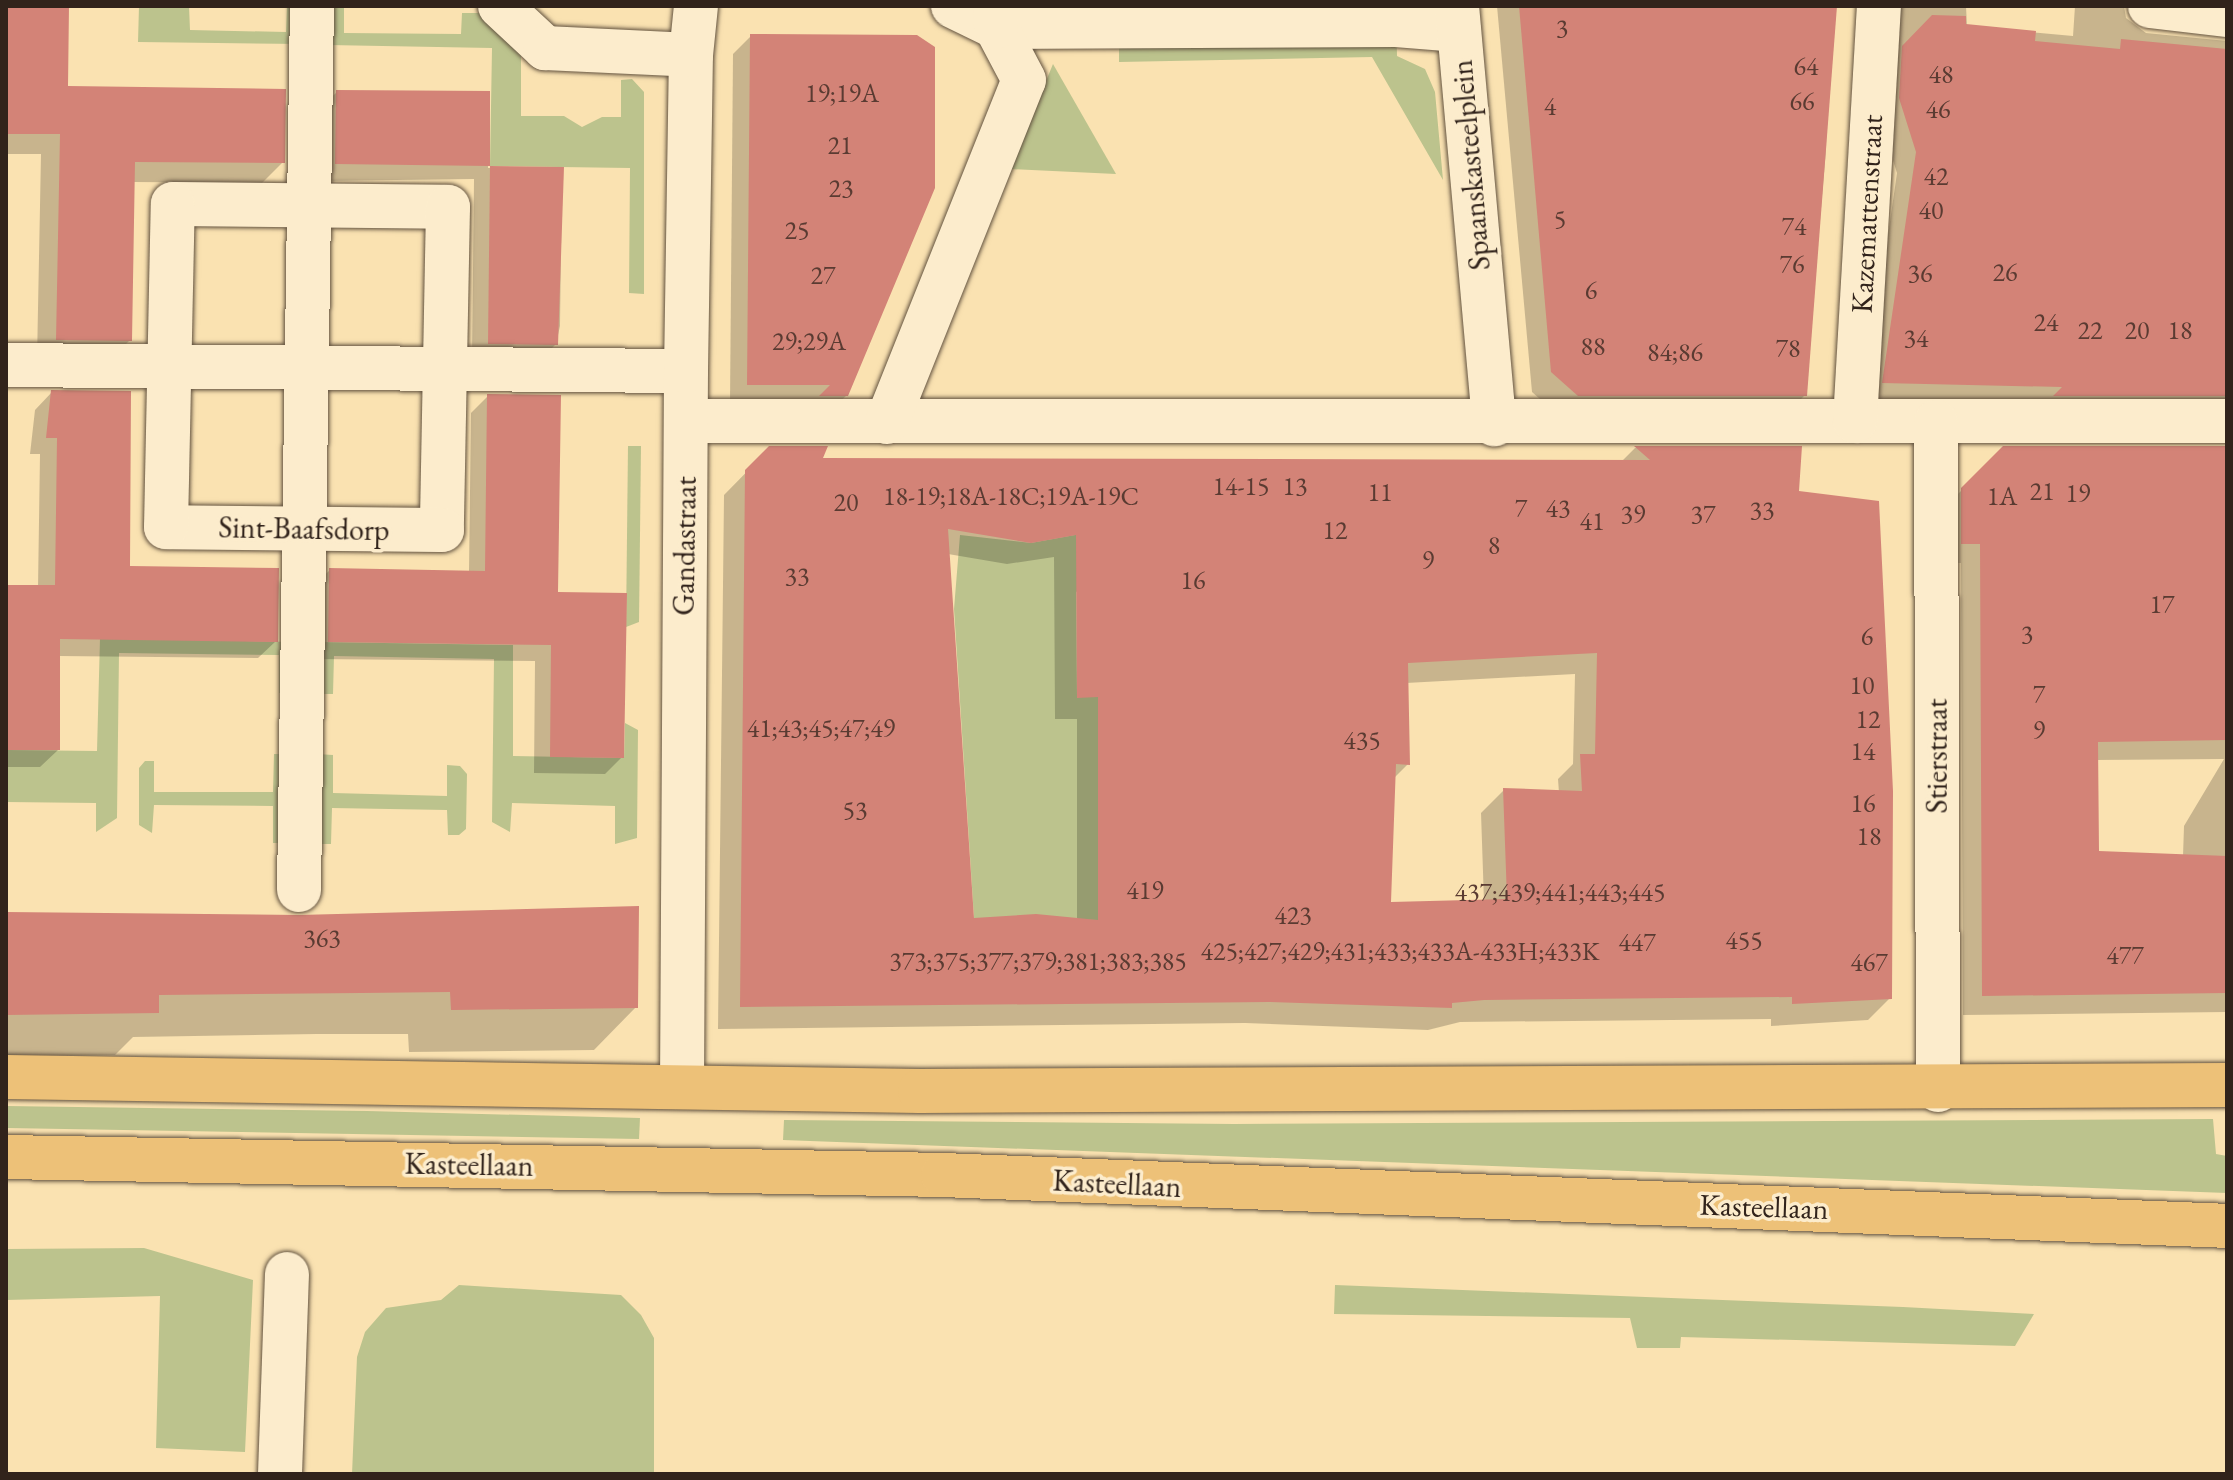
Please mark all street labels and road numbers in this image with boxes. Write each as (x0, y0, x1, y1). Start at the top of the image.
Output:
street label: Spaanskasteelplein (1444, 58, 1498, 272)
street label: Kazemattenstraat (1844, 114, 1890, 314)
street label: Gandastraat (666, 476, 704, 616)
street label: Sint-Baafsdorp (218, 510, 390, 548)
street label: Stierstraat (1919, 699, 1955, 813)
street label: Kasteellaan (404, 1146, 534, 1184)
street label: Kasteellaan (1052, 1163, 1182, 1205)
street label: Kasteellaan (1699, 1187, 1829, 1227)

